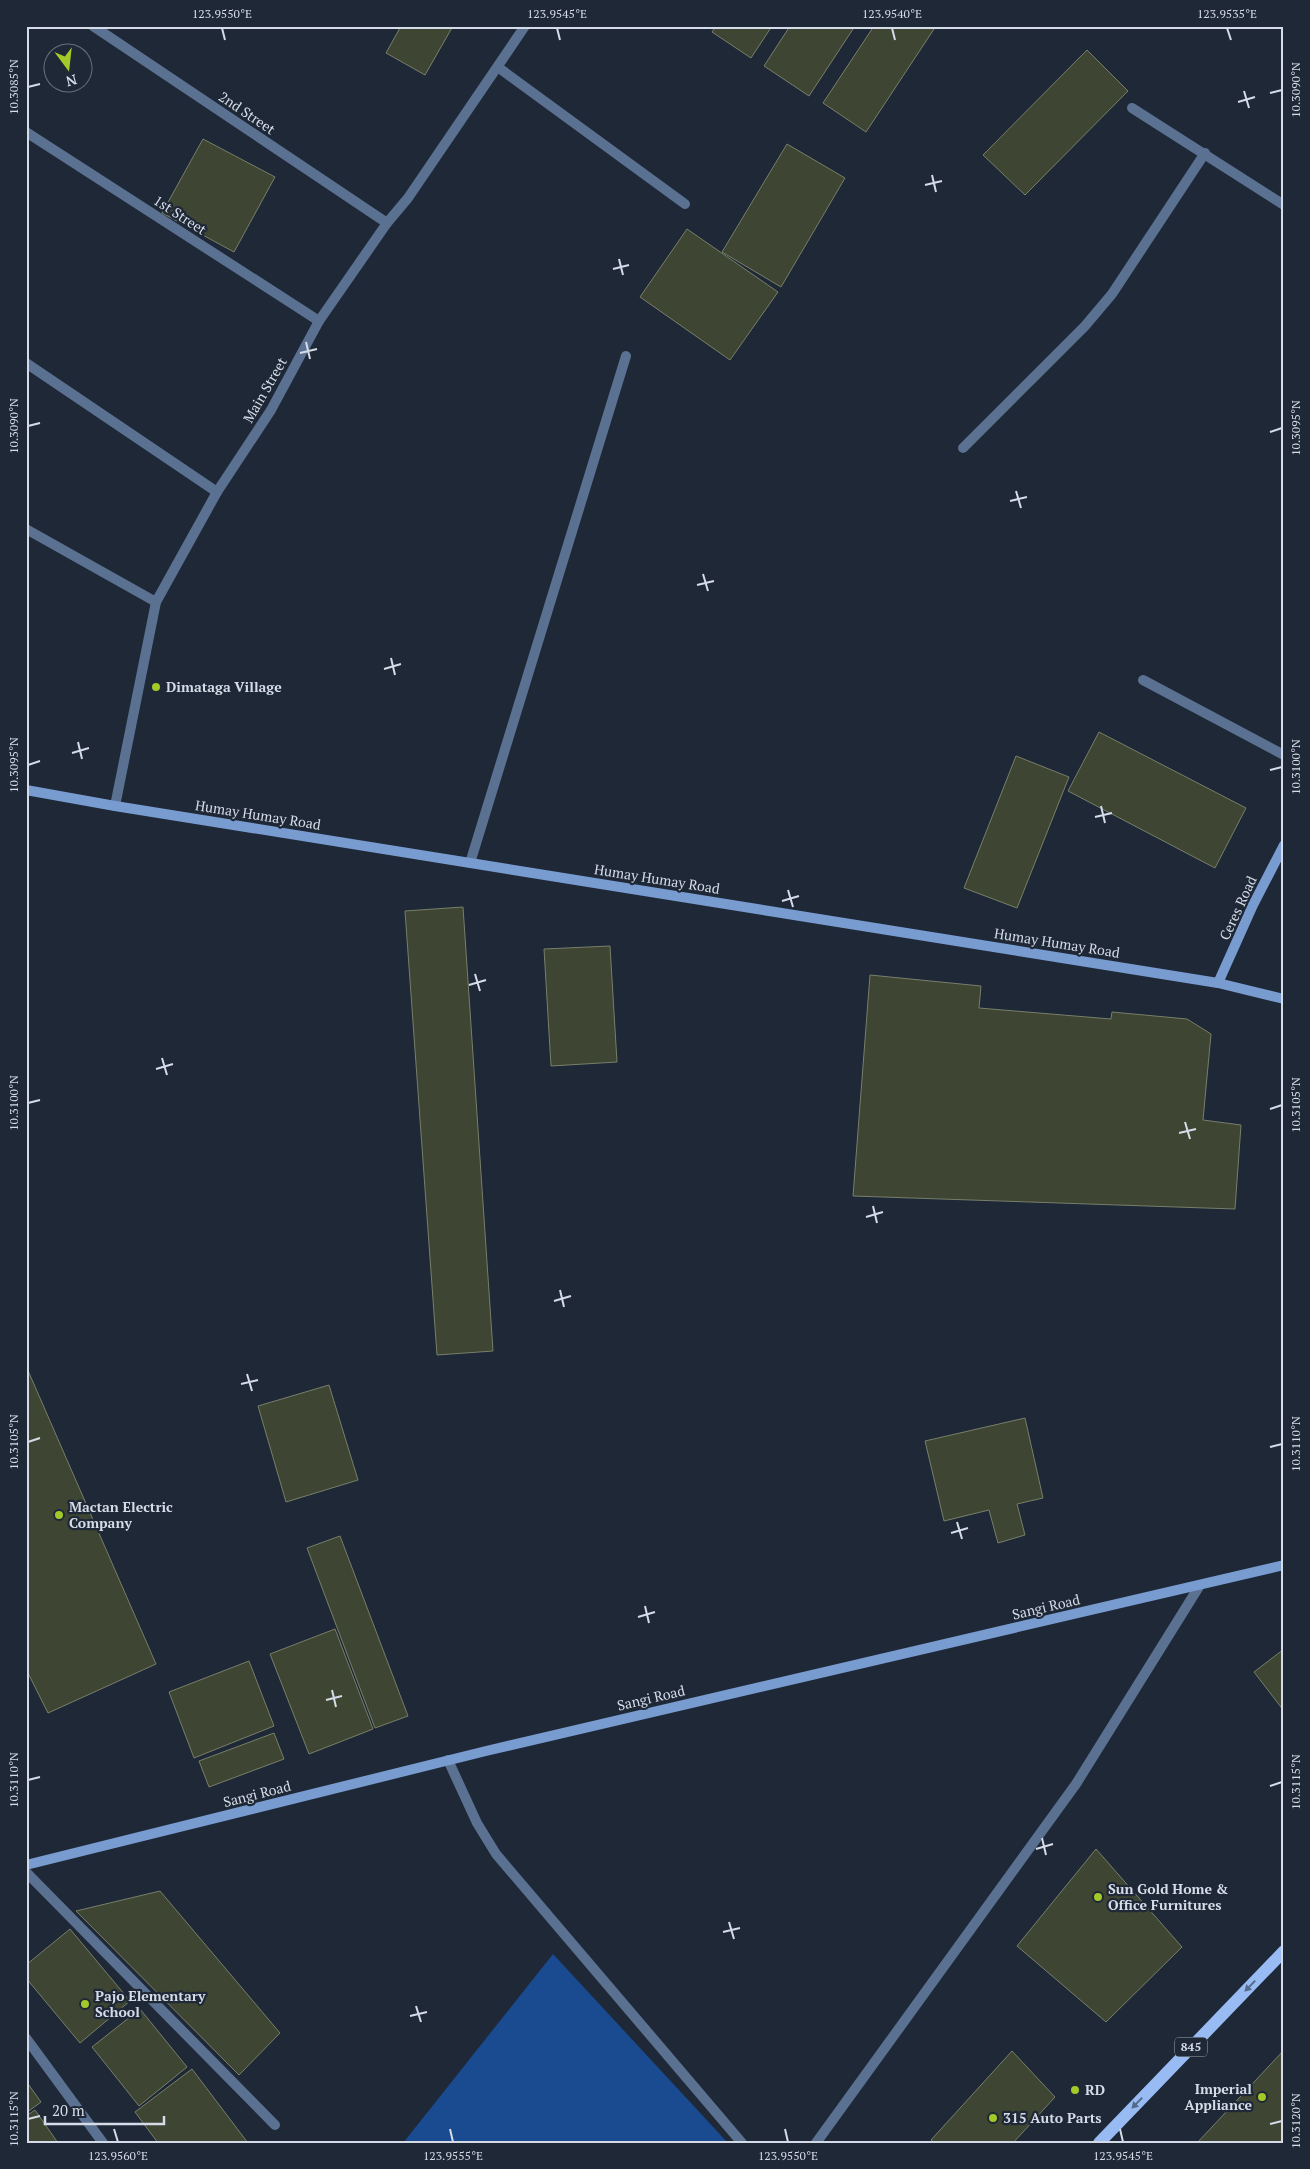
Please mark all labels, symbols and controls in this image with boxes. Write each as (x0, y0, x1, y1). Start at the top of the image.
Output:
text: 123.9550°E (192, 6, 252, 21)
text: 123.9545°E (527, 6, 587, 21)
text: 123.9540°E (862, 6, 922, 21)
text: 123.9535°E (1197, 6, 1257, 21)
north arrow (42, 42, 92, 92)
text: 10.3085°N (6, 59, 21, 115)
text: 10.3090°N (1288, 62, 1303, 118)
text: N (64, 70, 79, 92)
street label: 2nd Street (215, 87, 280, 139)
street label: 1st Street (150, 190, 211, 239)
street label: Main Street (238, 353, 291, 426)
text: 10.3090°N (6, 398, 21, 454)
text: 10.3095°N (1288, 400, 1303, 456)
place label: Dimataga Village (166, 677, 282, 696)
marker: Dimataga Village (150, 681, 162, 693)
text: 10.3095°N (6, 737, 21, 793)
text: 10.3100°N (1288, 739, 1303, 795)
street label: Humay Humay Road (194, 795, 322, 834)
street label: Humay Humay Road (593, 859, 721, 898)
street label: Ceres Road (1214, 872, 1261, 943)
street label: Humay Humay Road (993, 923, 1121, 962)
text: 10.3100°N (6, 1075, 21, 1131)
text: 10.3105°N (1288, 1077, 1303, 1133)
text: 10.3105°N (6, 1414, 21, 1470)
text: 10.3110°N (1288, 1416, 1303, 1472)
place label: Mactan Electric Company (69, 1497, 173, 1532)
marker: Mactan Electric Company (53, 1509, 65, 1521)
street label: Sangi Road (1010, 1589, 1082, 1624)
street label: Sangi Road (615, 1680, 687, 1715)
text: 10.3110°N (6, 1752, 21, 1808)
text: 10.3115°N (1288, 1754, 1303, 1810)
street label: Sangi Road (221, 1776, 293, 1811)
place label: Sun Gold Home & Office Furnitures (1108, 1879, 1228, 1914)
marker: Sun Gold Home & Office Furnitures (1092, 1891, 1104, 1903)
one-way arrow (1244, 1980, 1256, 1992)
place label: Pajo Elementary School (95, 1986, 206, 2021)
marker: Pajo Elementary School (79, 1998, 91, 2010)
road number: 845 (1175, 2038, 1207, 2056)
place label: Imperial Appliance (1185, 2079, 1252, 2114)
place label: RD (1085, 2080, 1105, 2099)
marker: RD (1069, 2084, 1081, 2096)
text: 10.3115°N (6, 2091, 21, 2147)
marker: Imperial Appliance (1256, 2091, 1268, 2103)
text: 10.3120°N (1288, 2093, 1303, 2149)
scale bar (45, 2094, 164, 2126)
one-way arrow (1131, 2097, 1143, 2109)
text: 20 m (52, 2100, 85, 2120)
place label: 315 Auto Parts (1003, 2108, 1102, 2127)
marker: 315 Auto Parts (987, 2112, 999, 2124)
text: 123.9560°E (88, 2148, 148, 2163)
text: 123.9555°E (423, 2148, 483, 2163)
text: 123.9550°E (758, 2148, 818, 2163)
text: 123.9545°E (1093, 2148, 1153, 2163)

